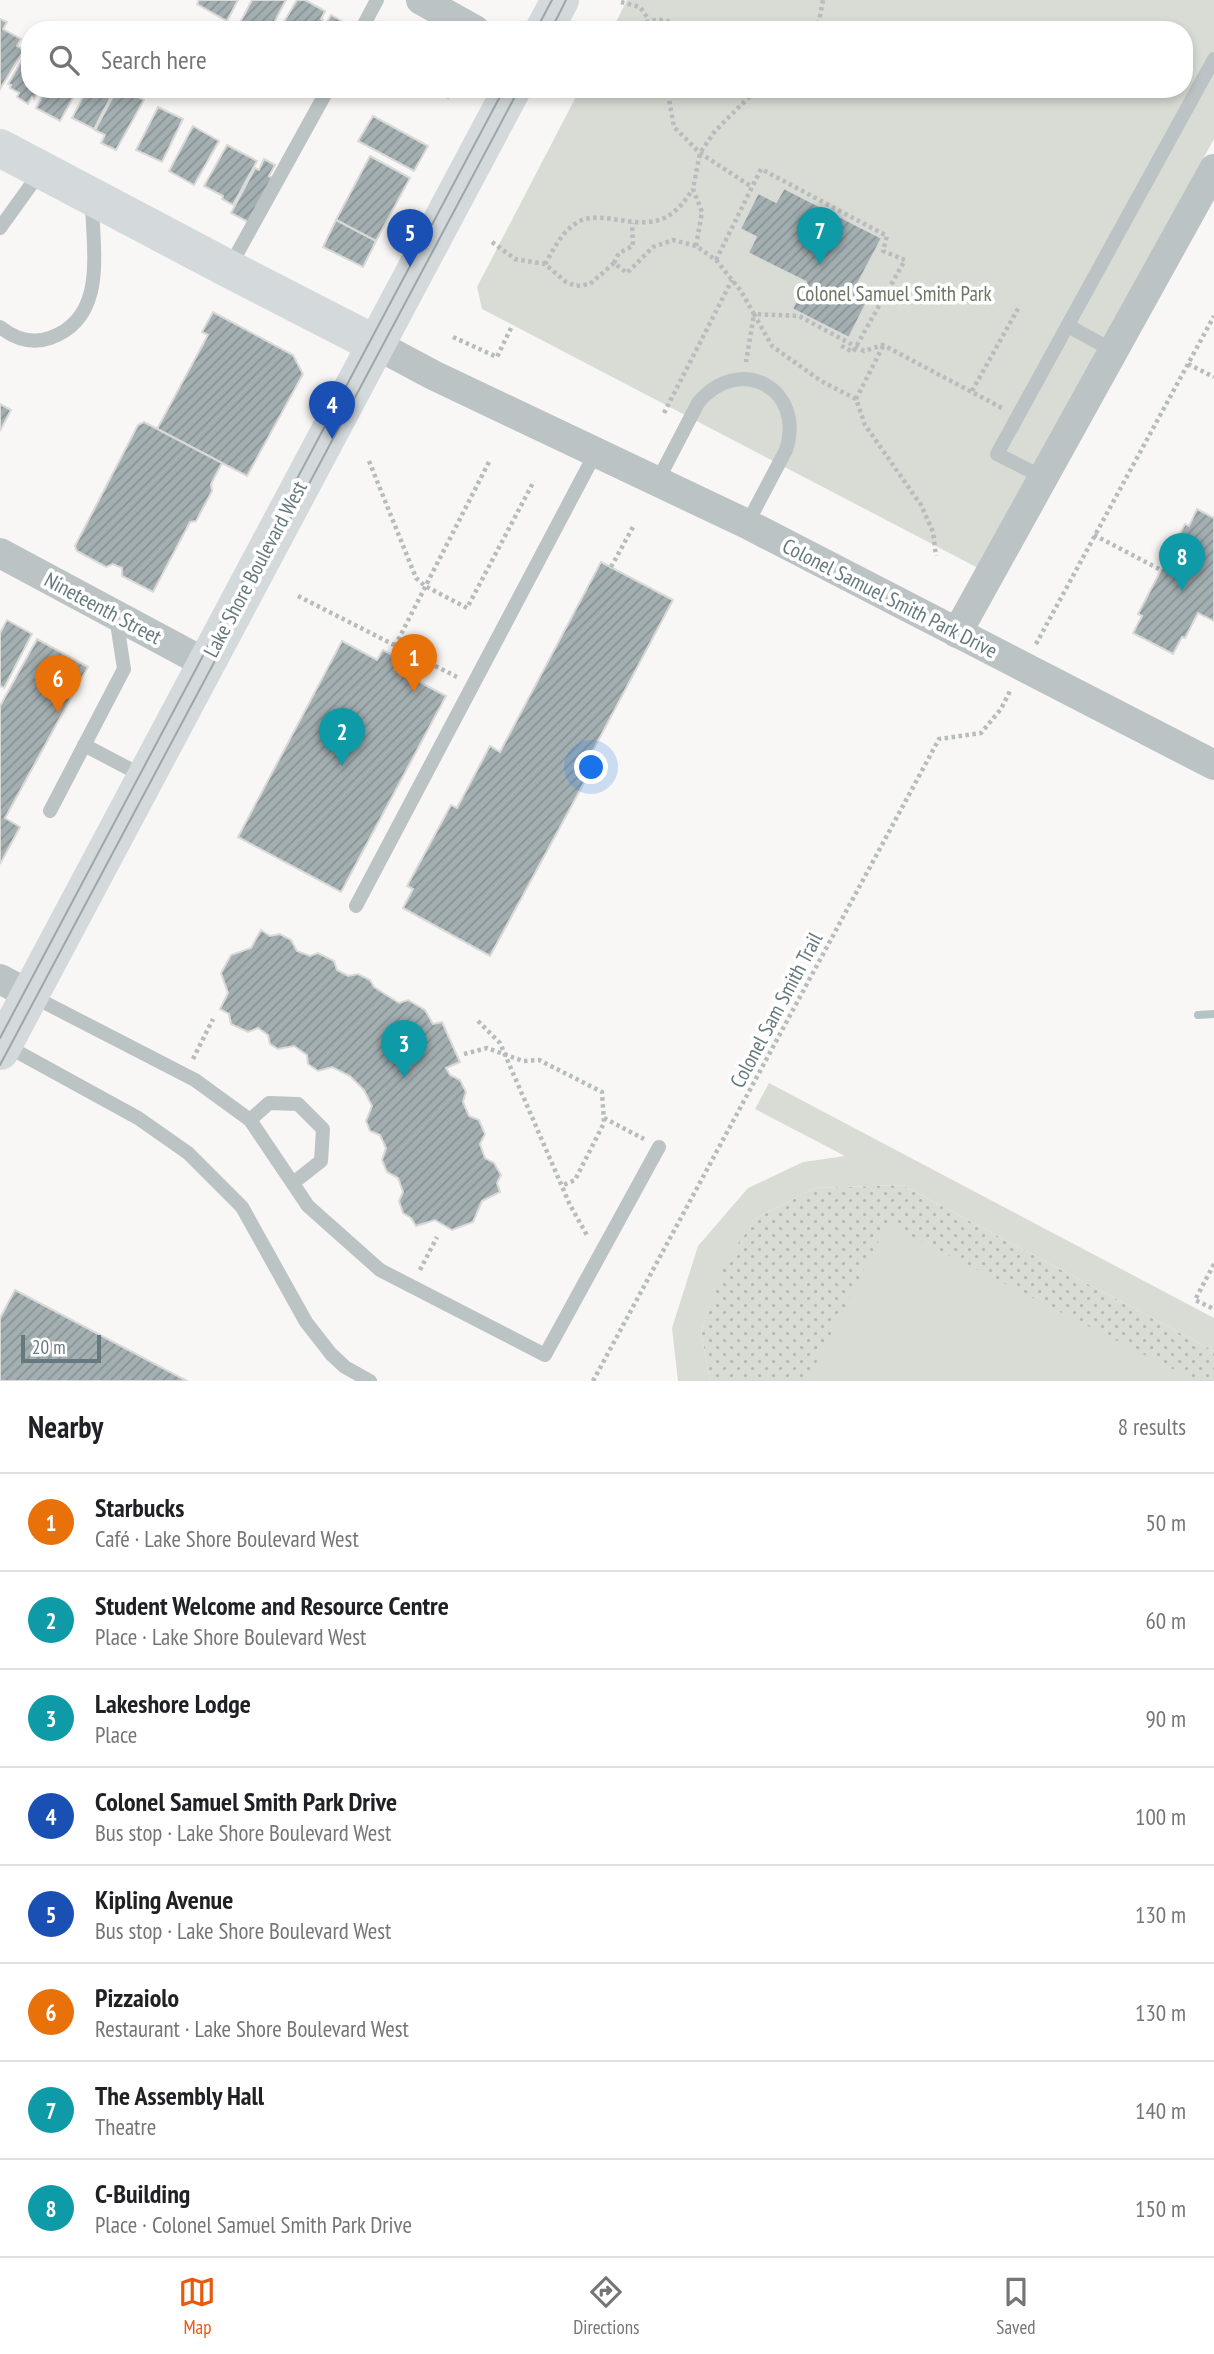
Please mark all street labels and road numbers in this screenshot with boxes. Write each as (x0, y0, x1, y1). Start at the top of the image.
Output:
street label: Lake Shore Boulevard West (197, 476, 313, 662)
street label: Colonel Samuel Smith Park Drive (778, 532, 1002, 664)
street label: Nineteenth Street (40, 566, 166, 650)
street label: Colonel Sam Smith Trail (724, 928, 828, 1092)

